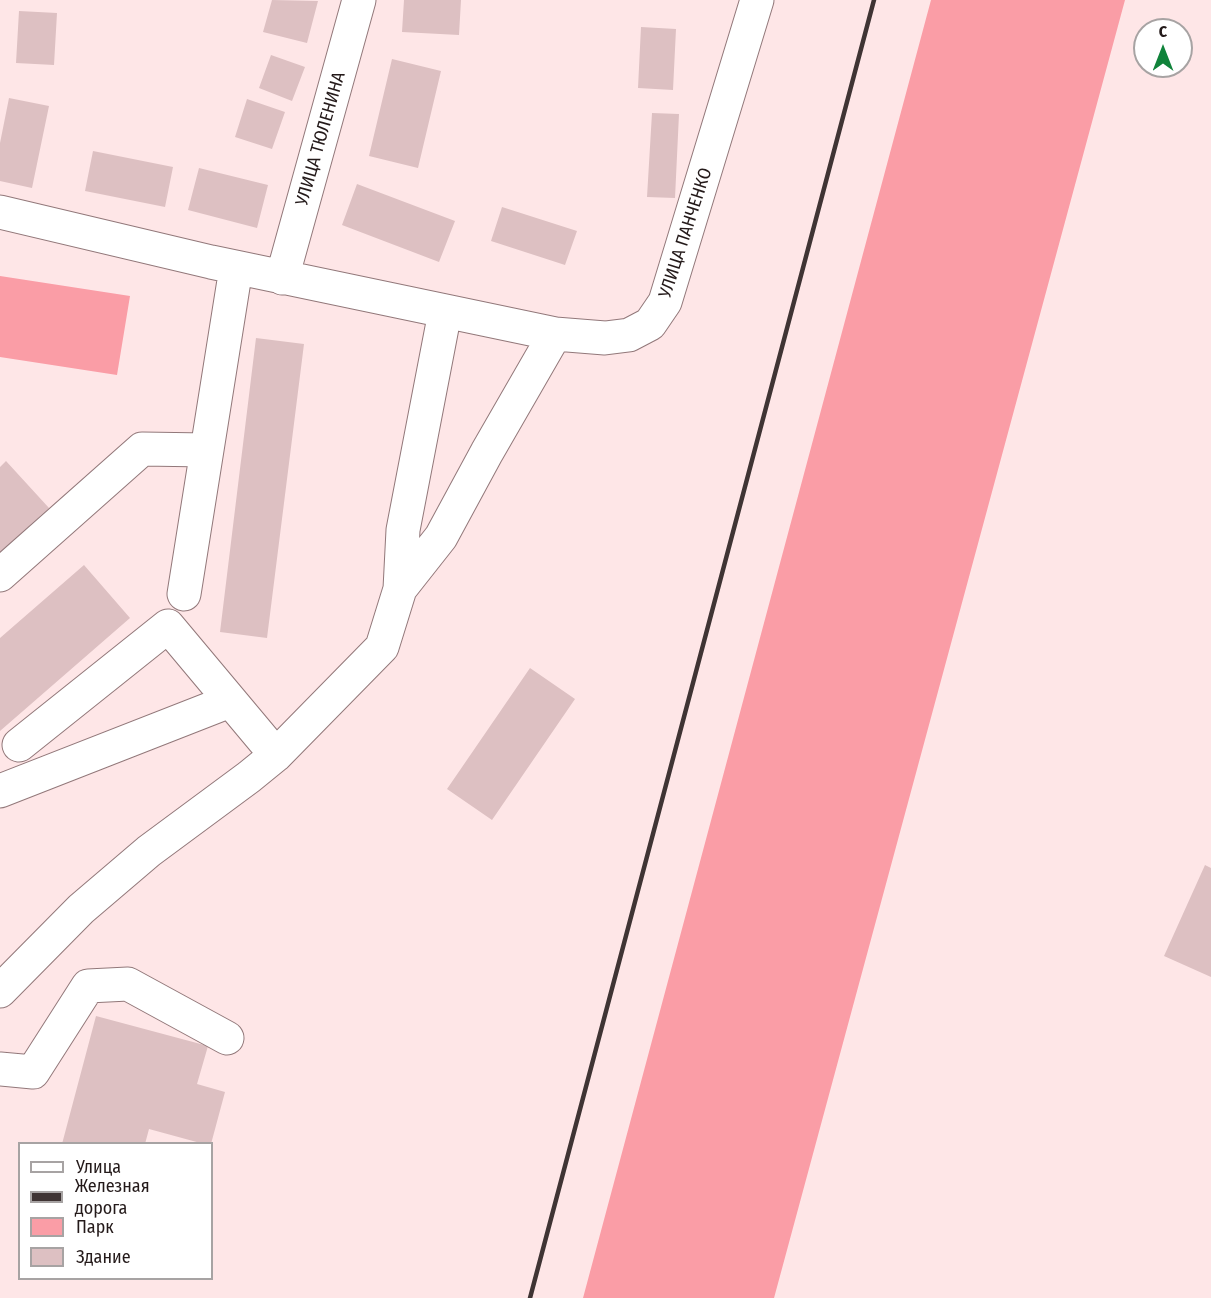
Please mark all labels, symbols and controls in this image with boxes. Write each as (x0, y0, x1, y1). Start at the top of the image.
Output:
north arrow (1133, 18, 1193, 78)
text: С (1159, 22, 1167, 41)
street label: УЛИЦА ТЮЛЕНИНА (292, 70, 350, 208)
street label: УЛИЦА ПАНЧЕНКО (655, 165, 717, 301)
legend (18, 1142, 213, 1280)
text: Улица (76, 1156, 121, 1178)
text: Железная дорога (75, 1175, 150, 1219)
text: Парк (76, 1216, 114, 1238)
text: Здание (76, 1246, 131, 1268)

